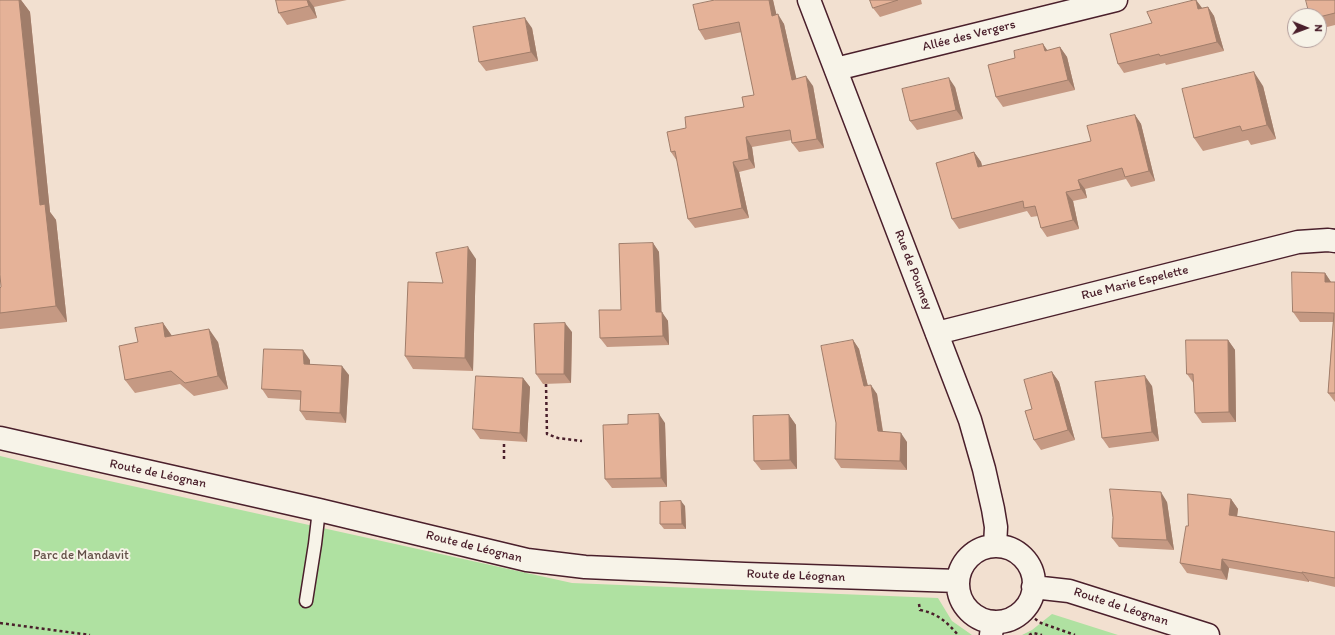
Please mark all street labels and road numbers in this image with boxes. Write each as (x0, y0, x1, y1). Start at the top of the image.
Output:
street label: Allée des Vergers (921, 17, 1017, 55)
street label: Rue de Poumey (891, 228, 935, 312)
street label: Rue Marie Espelette (1080, 262, 1190, 304)
street label: Route de Léognan (108, 456, 208, 492)
street label: Route de Léognan (424, 528, 524, 566)
street label: Route de Léognan (746, 566, 846, 586)
street label: Route de Léognan (1072, 584, 1170, 630)

